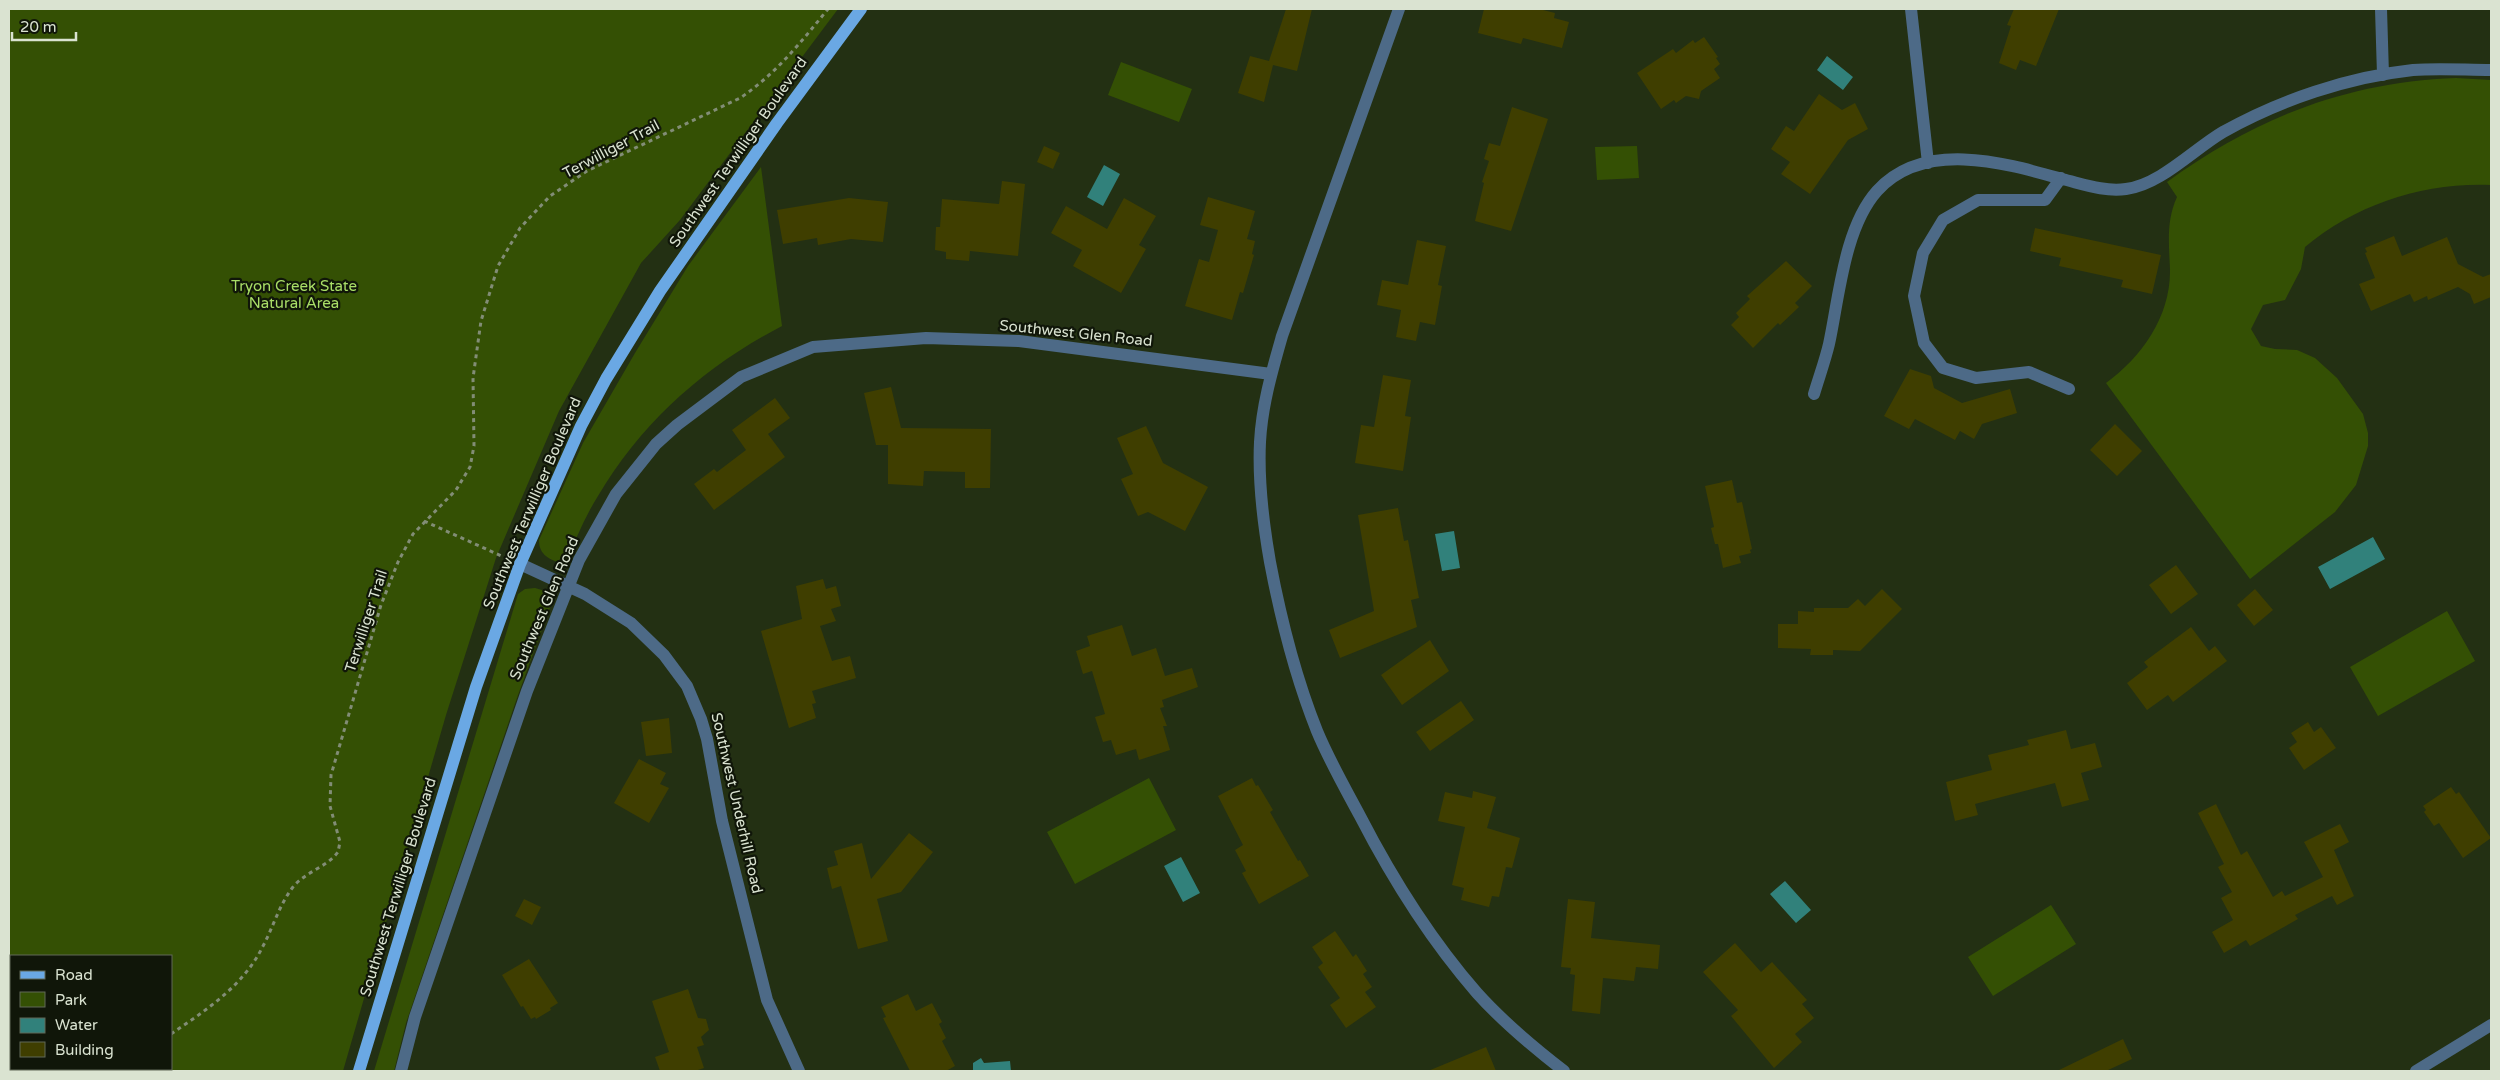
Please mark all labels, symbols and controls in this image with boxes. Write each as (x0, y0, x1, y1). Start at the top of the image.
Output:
scale bar (12, 10, 76, 42)
text: 20 m (20, 18, 57, 36)
street label: Southwest Terwilliger Boulevard (665, 53, 811, 251)
street label: Terwilliger Trail (560, 116, 662, 182)
park label: Tryon Creek State Natural Area (231, 277, 357, 312)
street label: Southwest Glen Road (999, 316, 1153, 350)
street label: Southwest Terwilliger Boulevard (479, 395, 585, 611)
street label: Southwest Glen Road (506, 534, 582, 682)
street label: Terwilliger Trail (341, 567, 391, 675)
street label: Southwest Underhill Road (707, 711, 767, 895)
street label: Southwest Terwilliger Boulevard (356, 775, 440, 999)
legend (10, 955, 172, 1070)
text: Road (55, 966, 93, 984)
text: Park (55, 991, 87, 1009)
text: Water (55, 1016, 98, 1034)
text: Building (55, 1041, 114, 1059)

